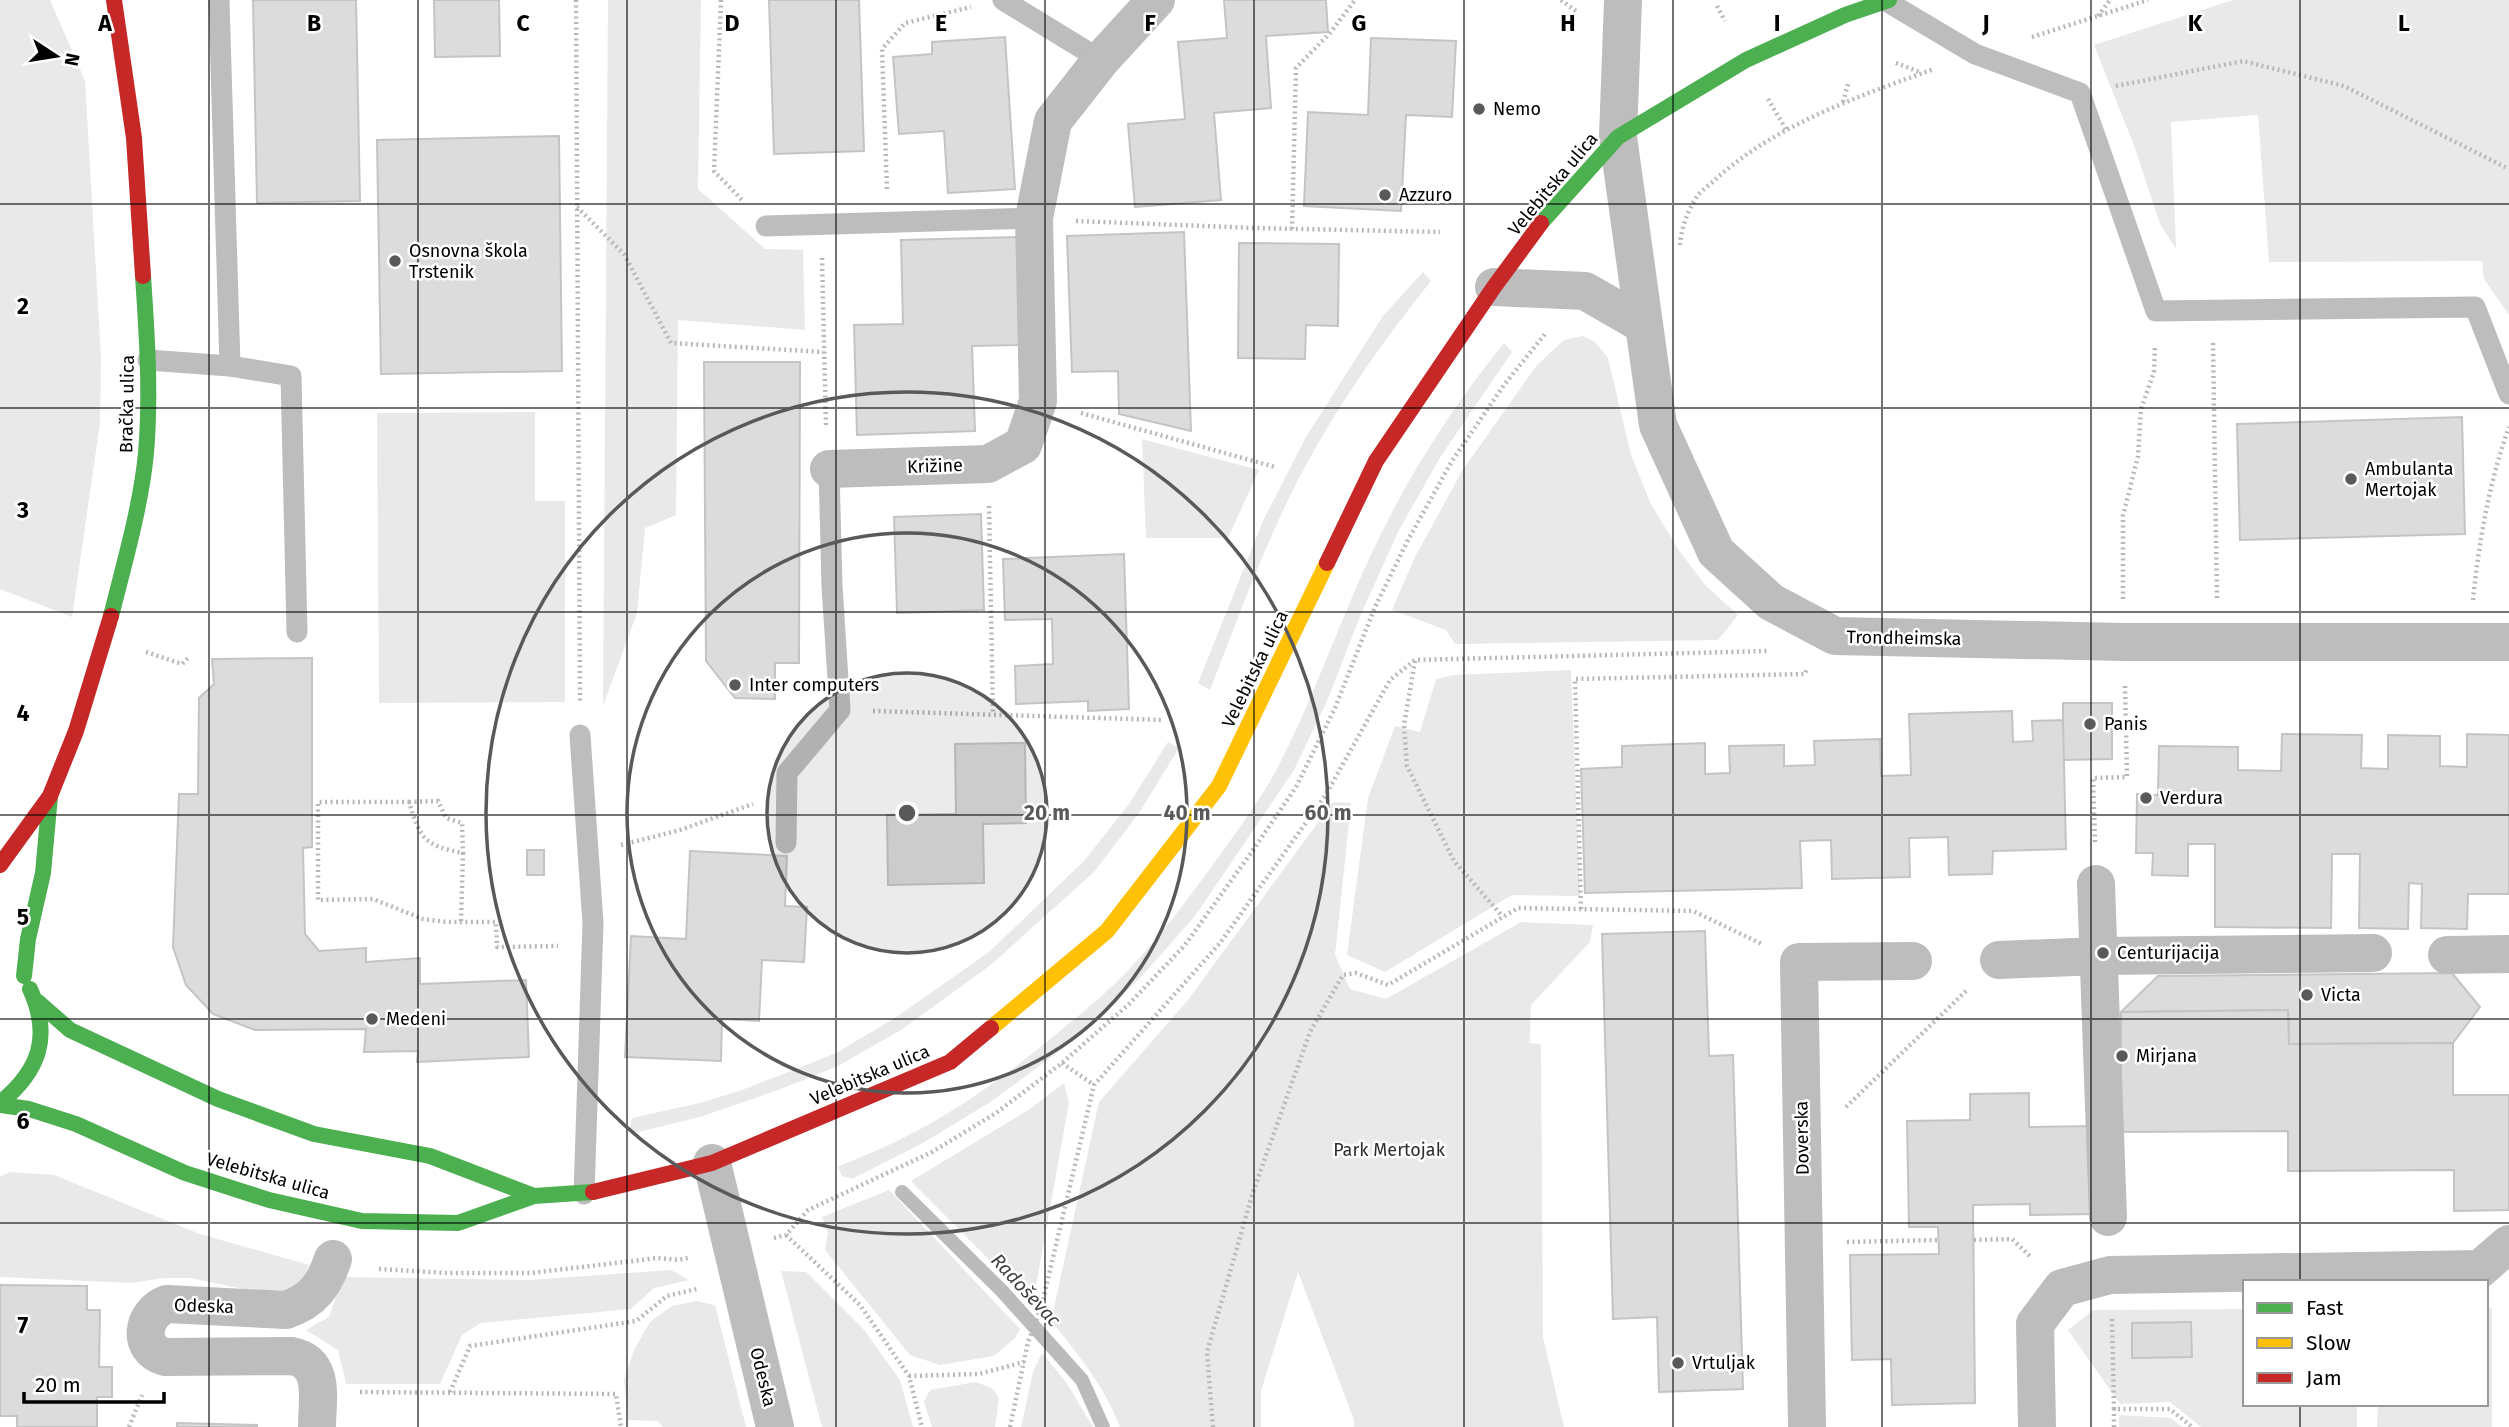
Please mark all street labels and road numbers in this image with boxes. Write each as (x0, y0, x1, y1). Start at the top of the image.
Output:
street label: Velebitska ulica (1504, 128, 1602, 240)
street label: Bračka ulica (115, 355, 139, 453)
street label: Križine (907, 454, 963, 478)
street label: Velebitska ulica (1217, 607, 1293, 731)
street label: Trondheimska (1846, 626, 1962, 650)
street label: Velebitska ulica (807, 1040, 933, 1110)
street label: Doverska (1790, 1101, 1814, 1175)
street label: Velebitska ulica (204, 1148, 332, 1204)
street label: Odeska (174, 1294, 234, 1318)
street label: Odeska (745, 1345, 781, 1409)

